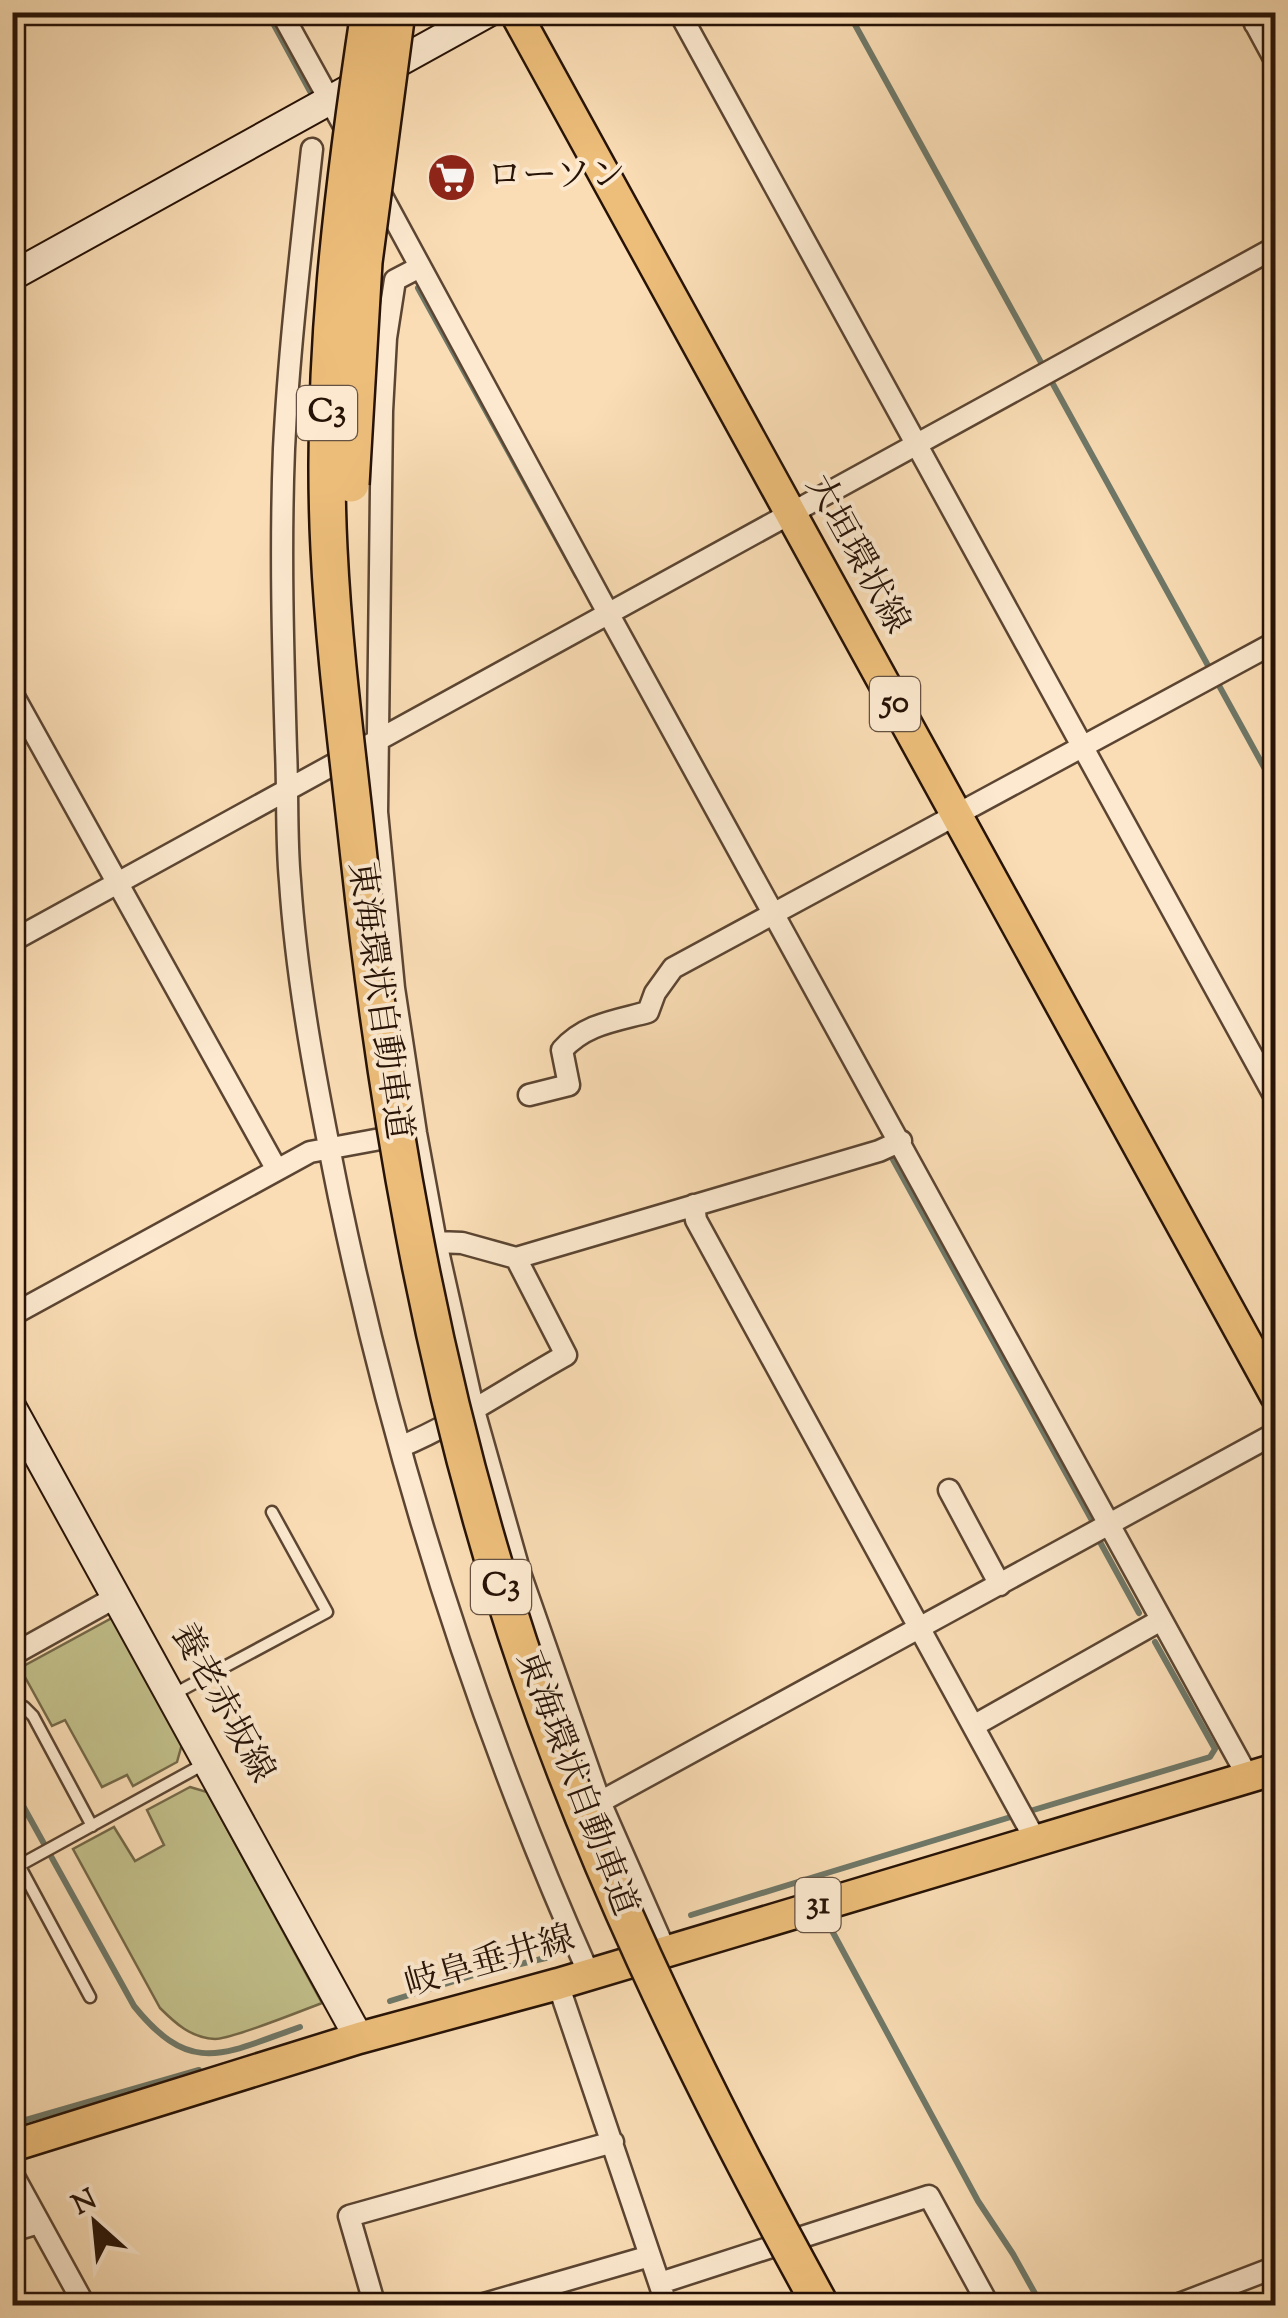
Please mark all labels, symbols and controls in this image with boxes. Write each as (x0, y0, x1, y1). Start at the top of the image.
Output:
supermarket icon: ローソン (426, 151, 478, 203)
place label: ローソン (487, 152, 626, 203)
road number: C3 (297, 386, 357, 440)
street label: 大垣環状線 (791, 466, 921, 644)
road number: 50 (870, 677, 920, 731)
street label: 東海環状自動車道 (333, 859, 423, 1143)
road number: C3 (471, 1560, 531, 1614)
street label: 養老赤坂線 (156, 1615, 286, 1793)
street label: 東海環状自動車道 (501, 1644, 649, 1924)
road number: 31 (796, 1878, 840, 1932)
street label: 岐阜垂井線 (399, 1914, 581, 2012)
north arrow (45, 2173, 145, 2273)
text: N (66, 2181, 104, 2226)

